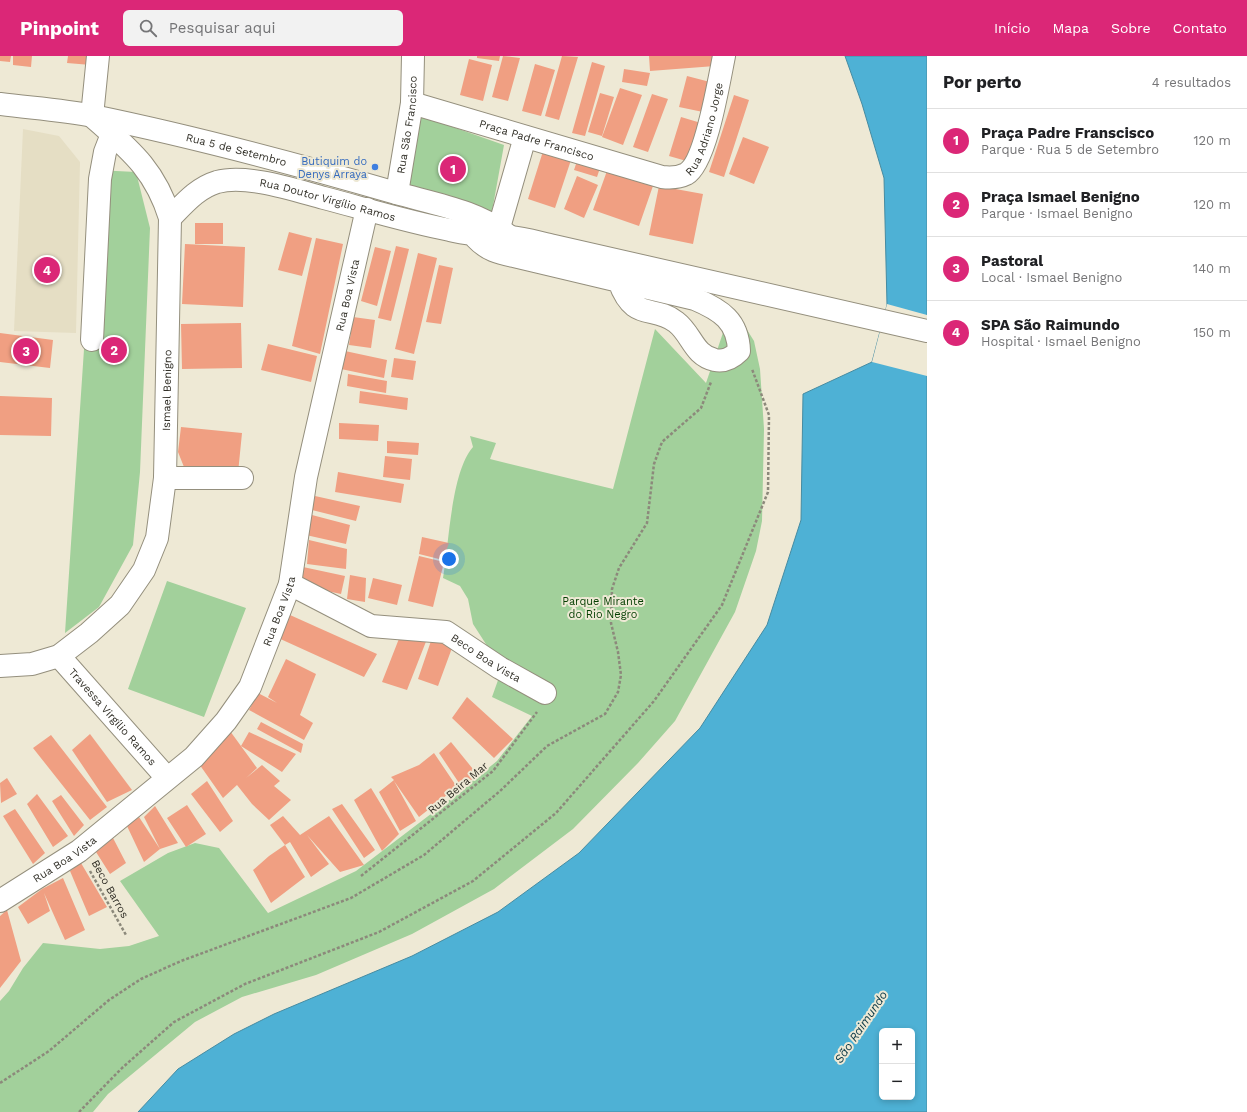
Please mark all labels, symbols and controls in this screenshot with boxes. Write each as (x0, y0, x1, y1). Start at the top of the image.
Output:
search box (123, 10, 403, 46)
text: Pinpoint (20, 17, 99, 40)
icon: search (137, 17, 159, 39)
text: Pesquisar aqui (169, 19, 276, 37)
text: Início (994, 20, 1030, 36)
text: Mapa (1052, 20, 1089, 36)
text: Sobre (1111, 20, 1151, 36)
text: Contato (1173, 20, 1227, 36)
text: Por perto (943, 72, 1021, 92)
text: 4 resultados (1152, 75, 1231, 90)
street label: Rua São Francisco (394, 76, 419, 175)
street label: Rua Adriano Jorge (683, 82, 725, 178)
street label: Praça Padre Francisco (478, 117, 595, 163)
text: Praça Padre Franscisco (981, 124, 1154, 142)
street label: Rua 5 de Setembro (185, 130, 288, 169)
text: 1 (953, 133, 959, 148)
text: 120 m (1193, 133, 1231, 148)
text: Parque · Rua 5 de Setembro (981, 142, 1159, 157)
pin: 1 (440, 154, 466, 184)
place label: Butiquim do Denys Arraya (298, 155, 367, 181)
marker: Butiquim do Denys Arraya (370, 162, 380, 172)
street label: Rua Doutor Virgílio Ramos (259, 176, 397, 224)
text: Praça Ismael Benigno (981, 188, 1140, 206)
text: 2 (952, 197, 960, 212)
text: 120 m (1193, 197, 1231, 212)
text: Parque · Ismael Benigno (981, 206, 1133, 221)
text: Pastoral (981, 252, 1043, 270)
pin: 4 (34, 255, 60, 285)
street label: Rua Boa Vista (333, 258, 362, 332)
text: 3 (952, 261, 960, 276)
text: 140 m (1193, 261, 1231, 276)
text: Local · Ismael Benigno (981, 270, 1122, 285)
text: SPA São Raimundo (981, 316, 1120, 334)
text: 4 (952, 325, 960, 340)
text: 150 m (1193, 325, 1231, 340)
text: Hospital · Ismael Benigno (981, 334, 1141, 349)
pin: 2 (101, 335, 127, 365)
pin: 3 (13, 336, 39, 366)
street label: Ismael Benigno (159, 350, 174, 431)
your location (439, 549, 459, 569)
street label: Rua Boa Vista (260, 576, 298, 648)
park label: Parque Mirante do Rio Negro (562, 595, 644, 621)
street label: Beco Boa Vista (449, 631, 523, 685)
street label: Travessa Virgílio Ramos (66, 665, 159, 768)
street label: Rua Beira Mar (425, 759, 491, 817)
street label: Rua Boa Vista (30, 833, 99, 885)
street label: Beco Barros (89, 858, 131, 921)
water label: São Raimundo (832, 988, 890, 1066)
map controls (879, 1028, 915, 1100)
button: + (879, 1028, 915, 1064)
button: − (879, 1064, 915, 1100)

